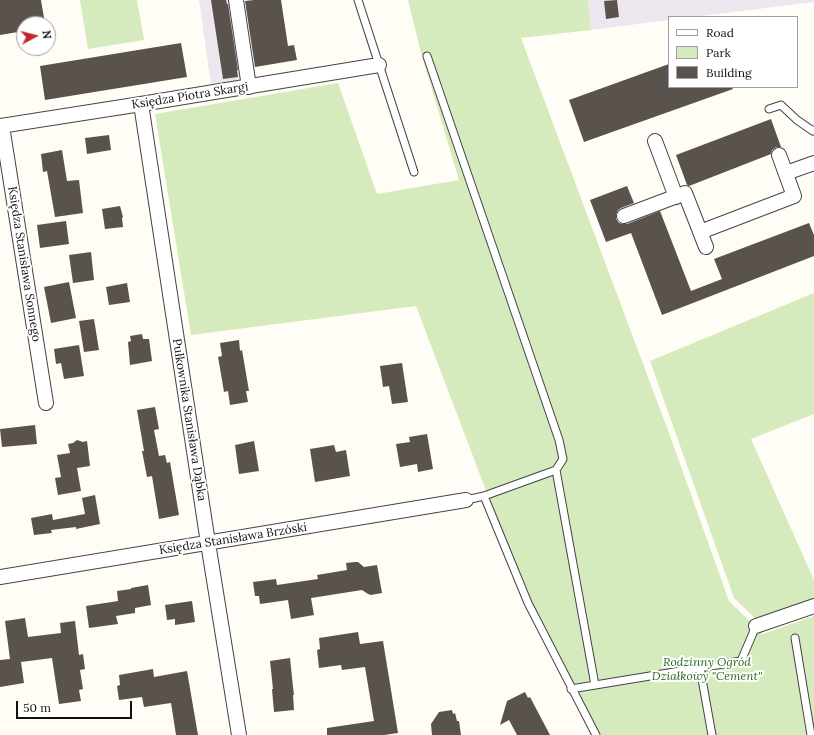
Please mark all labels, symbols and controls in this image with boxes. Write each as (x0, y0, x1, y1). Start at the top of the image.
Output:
north arrow (16, 16, 56, 56)
legend (668, 16, 798, 88)
text: Road (706, 25, 734, 40)
text: N (39, 30, 54, 40)
text: Park (706, 45, 731, 60)
text: Building (706, 65, 752, 80)
street label: Księdza Piotra Skargi (131, 80, 249, 112)
street label: Księdza Stanisława Sonnego (5, 185, 43, 343)
street label: Pułkownika Stanisława Dąbka (169, 338, 209, 502)
street label: Księdza Stanisława Brzóski (158, 520, 308, 558)
park label: Rodzinny Ogród Działkowy "Cement" (652, 656, 762, 684)
scale bar (18, 693, 134, 719)
text: 50 m (23, 700, 51, 715)

